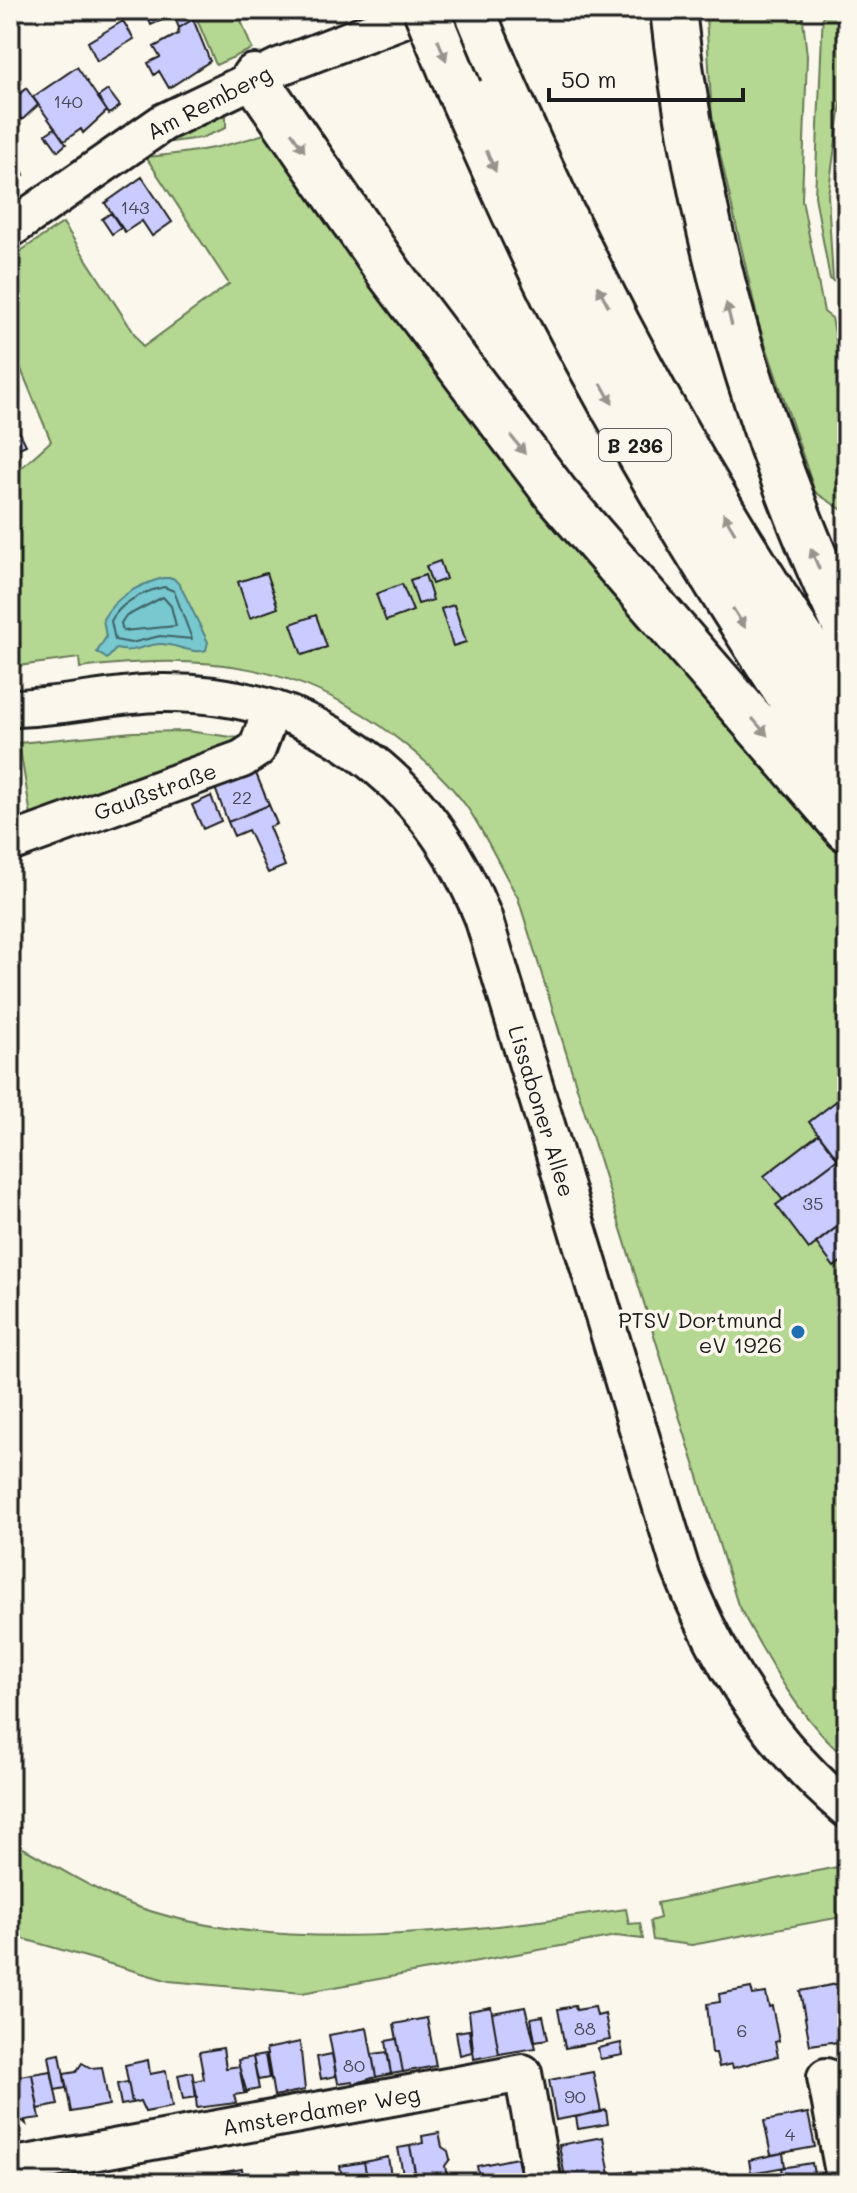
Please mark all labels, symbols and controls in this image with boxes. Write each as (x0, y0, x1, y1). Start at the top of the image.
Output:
one-way arrow (436, 38, 449, 62)
scale bar (549, 52, 743, 102)
street label: Am Remberg (142, 58, 276, 146)
text: 50 m (561, 63, 617, 94)
house number: 140 (53, 89, 83, 113)
one-way arrow (290, 131, 305, 152)
one-way arrow (484, 150, 498, 173)
house number: 143 (120, 195, 150, 219)
one-way arrow (597, 285, 610, 308)
one-way arrow (723, 301, 735, 326)
one-way arrow (600, 383, 613, 406)
road number: B 236 (599, 429, 671, 461)
one-way arrow (509, 435, 525, 455)
one-way arrow (722, 512, 736, 534)
one-way arrow (808, 547, 821, 571)
one-way arrow (731, 607, 745, 629)
one-way arrow (751, 717, 768, 737)
street label: Gaußstraße (90, 755, 220, 827)
house number: 22 (232, 785, 252, 809)
street label: Lissaboner Allee (502, 1022, 582, 1200)
house number: 35 (802, 1191, 824, 1215)
place label: PTSV Dortmund eV 1926 (618, 1305, 782, 1359)
marker: PTSV Dortmund eV 1926 (789, 1323, 807, 1341)
house number: 88 (574, 2016, 596, 2040)
house number: 6 (737, 2018, 747, 2042)
house number: 80 (343, 2053, 365, 2077)
street label: Amsterdamer Weg (220, 2078, 422, 2142)
house number: 90 (564, 2084, 586, 2108)
house number: 4 (785, 2122, 796, 2146)

